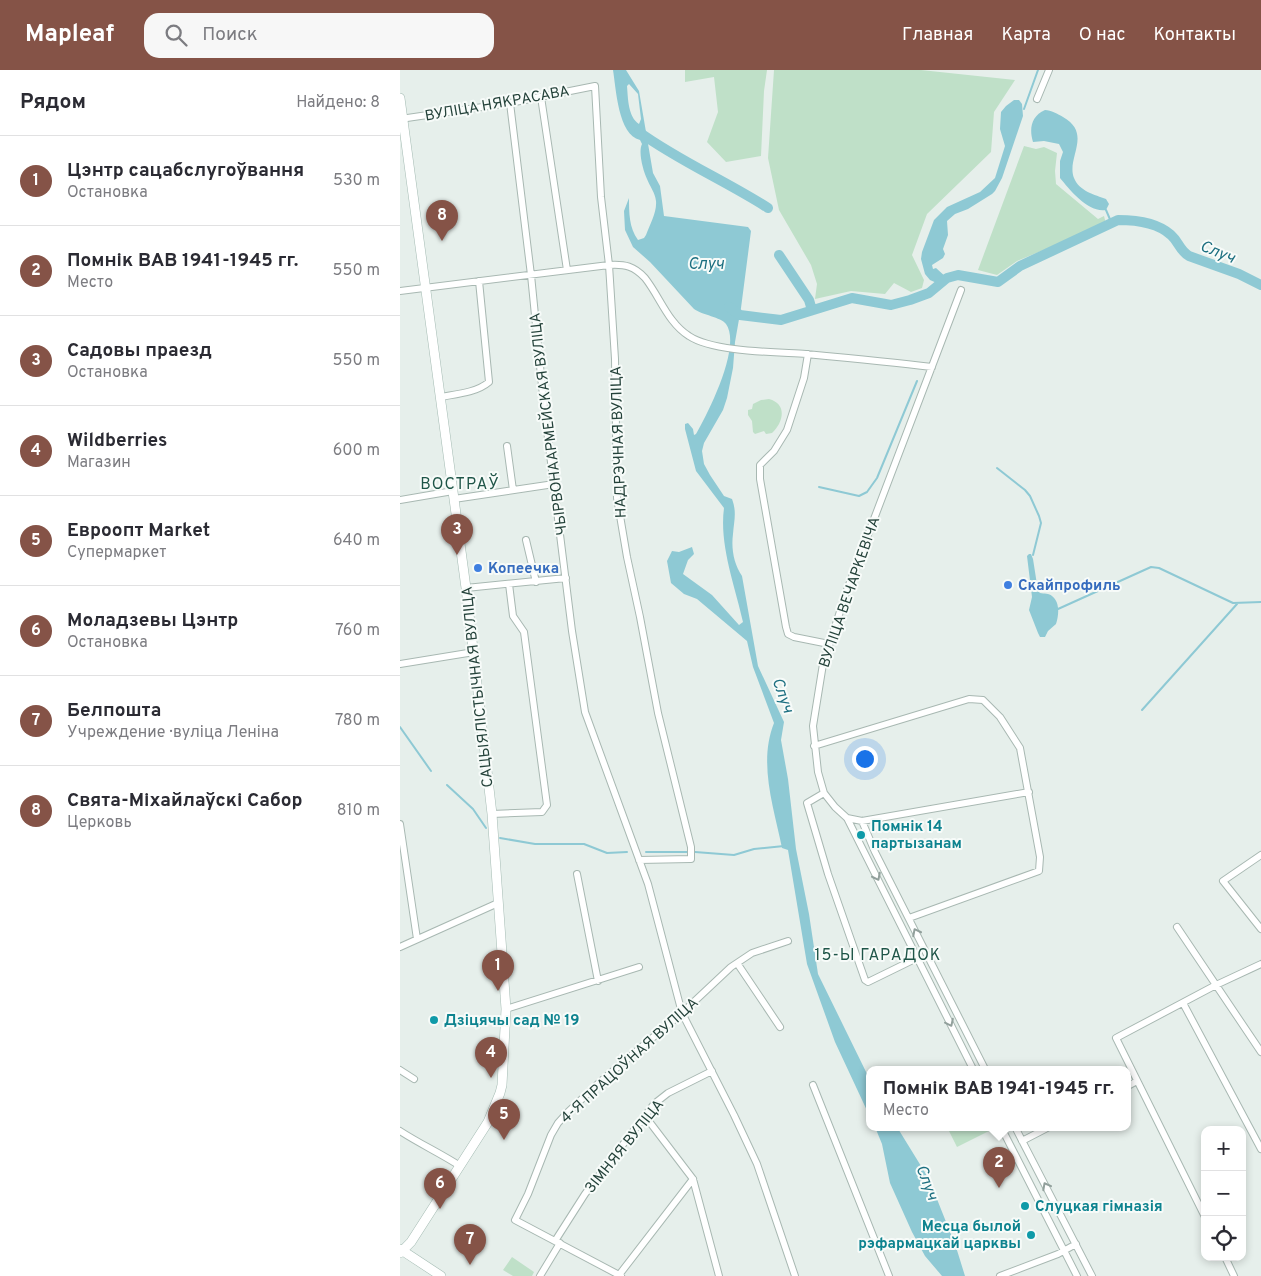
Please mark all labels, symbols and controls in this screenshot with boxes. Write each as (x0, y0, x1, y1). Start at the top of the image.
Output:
search box (144, 13, 494, 58)
text: Mapleaf (25, 20, 114, 50)
icon: search (162, 21, 190, 49)
text: Поиск (202, 23, 258, 47)
text: Главная (902, 24, 973, 47)
text: Карта (1001, 24, 1051, 47)
text: О нас (1079, 24, 1125, 47)
text: Контакты (1153, 24, 1236, 47)
street label: ВУЛІЦА НЯКРАСАВА (424, 82, 571, 127)
text: Рядом (20, 89, 86, 116)
text: Найдено: 8 (296, 93, 380, 113)
text: Цэнтр сацабслугоўвання (67, 159, 304, 183)
text: 1 (33, 171, 39, 191)
text: 530 m (333, 171, 380, 191)
text: Остановка (67, 183, 148, 203)
pin: 8 (426, 200, 458, 241)
water label: Случ (1197, 237, 1238, 269)
text: Помнік ВАВ 1941-1945 гг. (67, 249, 298, 273)
water label: Случ (688, 255, 724, 275)
text: 2 (31, 261, 41, 281)
text: 550 m (333, 261, 380, 281)
text: Место (67, 273, 113, 293)
street label: ЧЫРВОНААРМЕЙСКАЯ ВУЛІЦА (524, 311, 573, 537)
text: Садовы праезд (67, 339, 212, 363)
text: 3 (31, 351, 41, 371)
text: 550 m (333, 351, 380, 371)
text: Остановка (67, 363, 148, 383)
street label: НАДРЭЧНАЯ ВУЛІЦА (607, 366, 632, 518)
text: Wildberries (67, 429, 167, 453)
text: 4 (31, 441, 41, 461)
text: 600 m (333, 441, 380, 461)
text: Магазин (67, 453, 131, 473)
district label: ВОСТРАЎ (420, 473, 500, 495)
pin: 3 (441, 514, 473, 555)
street label: ВУЛІЦА ВЕЧАРКЕВІЧА (816, 514, 885, 671)
text: Евроопт Market (67, 519, 210, 543)
text: 5 (31, 531, 41, 551)
text: 640 m (333, 531, 380, 551)
text: Супермаркет (67, 543, 167, 563)
place label: Копеечка (488, 560, 559, 579)
marker: Копеечка (472, 562, 484, 574)
place label: Скайпрофиль (1018, 577, 1121, 596)
marker: Скайпрофиль (1002, 579, 1014, 591)
street label: САЦЫЯЛІСТЫЧНАЯ ВУЛІЦА (458, 585, 499, 788)
text: Моладзевы Цэнтр (67, 609, 238, 633)
text: 6 (31, 621, 41, 641)
text: 760 m (335, 621, 380, 641)
text: Остановка (67, 633, 148, 653)
water label: Случ (767, 675, 798, 716)
text: Белпошта (67, 699, 161, 723)
text: 7 (32, 711, 40, 731)
text: 780 m (335, 711, 380, 731)
text: Учреждение · вуліца Леніна (67, 723, 279, 743)
your location (852, 746, 878, 772)
text: Свята-Міхайлаўскі Сабор (67, 789, 302, 813)
text: 8 (31, 801, 41, 821)
text: 810 m (337, 801, 380, 821)
text: Церковь (67, 813, 132, 833)
place label: Помнік 14 партызанам (871, 818, 962, 854)
marker: Помнік 14 партызанам (855, 829, 867, 841)
one-way arrow (871, 872, 881, 881)
one-way arrow (912, 928, 922, 937)
district label: 15-Ы ГАРАДОК (815, 946, 941, 966)
pin: 1 (482, 950, 514, 991)
street label: 4-Я ПРАЦОЎНАЯ ВУЛІЦА (556, 993, 703, 1128)
place label: Дзіцячы сад № 19 (444, 1012, 580, 1031)
marker: Дзіцячы сад № 19 (428, 1014, 440, 1026)
one-way arrow (943, 1018, 954, 1027)
pin: 4 (475, 1037, 507, 1078)
popup (866, 1066, 1131, 1131)
text: Помнік ВАВ 1941-1945 гг. (883, 1077, 1114, 1101)
street label: ЗІМНЯЯ ВУЛІЦА (581, 1096, 669, 1198)
pin: 5 (488, 1099, 520, 1140)
text: Место (883, 1101, 929, 1121)
map controls (1201, 1126, 1246, 1261)
button: + (1201, 1126, 1246, 1171)
pin: 2 (983, 1147, 1015, 1188)
water label: Случ (910, 1162, 942, 1203)
pin: 6 (424, 1168, 456, 1209)
button: − (1201, 1171, 1246, 1216)
one-way arrow (1042, 1182, 1052, 1191)
place label: Слуцкая гімназія (1035, 1198, 1163, 1217)
marker: Слуцкая гімназія (1019, 1200, 1031, 1212)
button: locate (1201, 1216, 1246, 1261)
place label: Месца былой рэфармацкай царквы (858, 1218, 1021, 1254)
pin: 7 (454, 1224, 486, 1265)
marker: Месца былой рэфармацкай царквы (1025, 1229, 1037, 1241)

